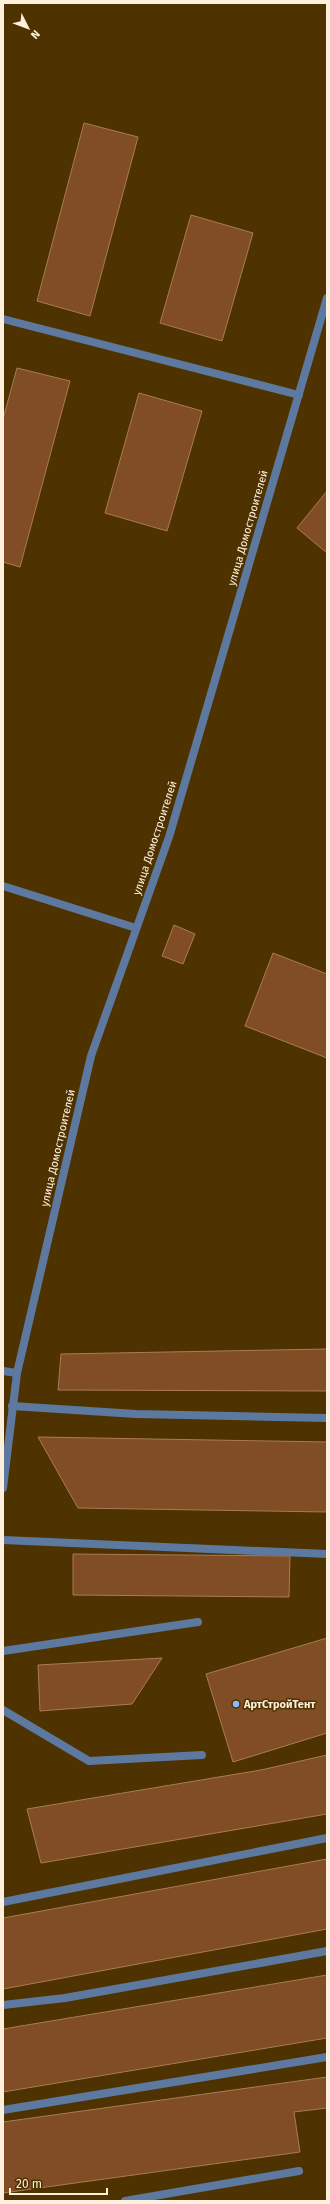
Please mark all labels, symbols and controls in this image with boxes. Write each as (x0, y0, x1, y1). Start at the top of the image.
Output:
north arrow (8, 8, 48, 48)
text: N (28, 27, 42, 41)
street label: улица Домостроителей (225, 469, 271, 587)
street label: улица Домостроителей (130, 779, 180, 897)
street label: улица Домостроителей (38, 1088, 78, 1208)
place label: АртСтройТент (243, 1698, 316, 1711)
marker: АртСтройТент (231, 1699, 241, 1709)
scale bar (10, 2170, 107, 2196)
text: 20 m (16, 2177, 42, 2191)

